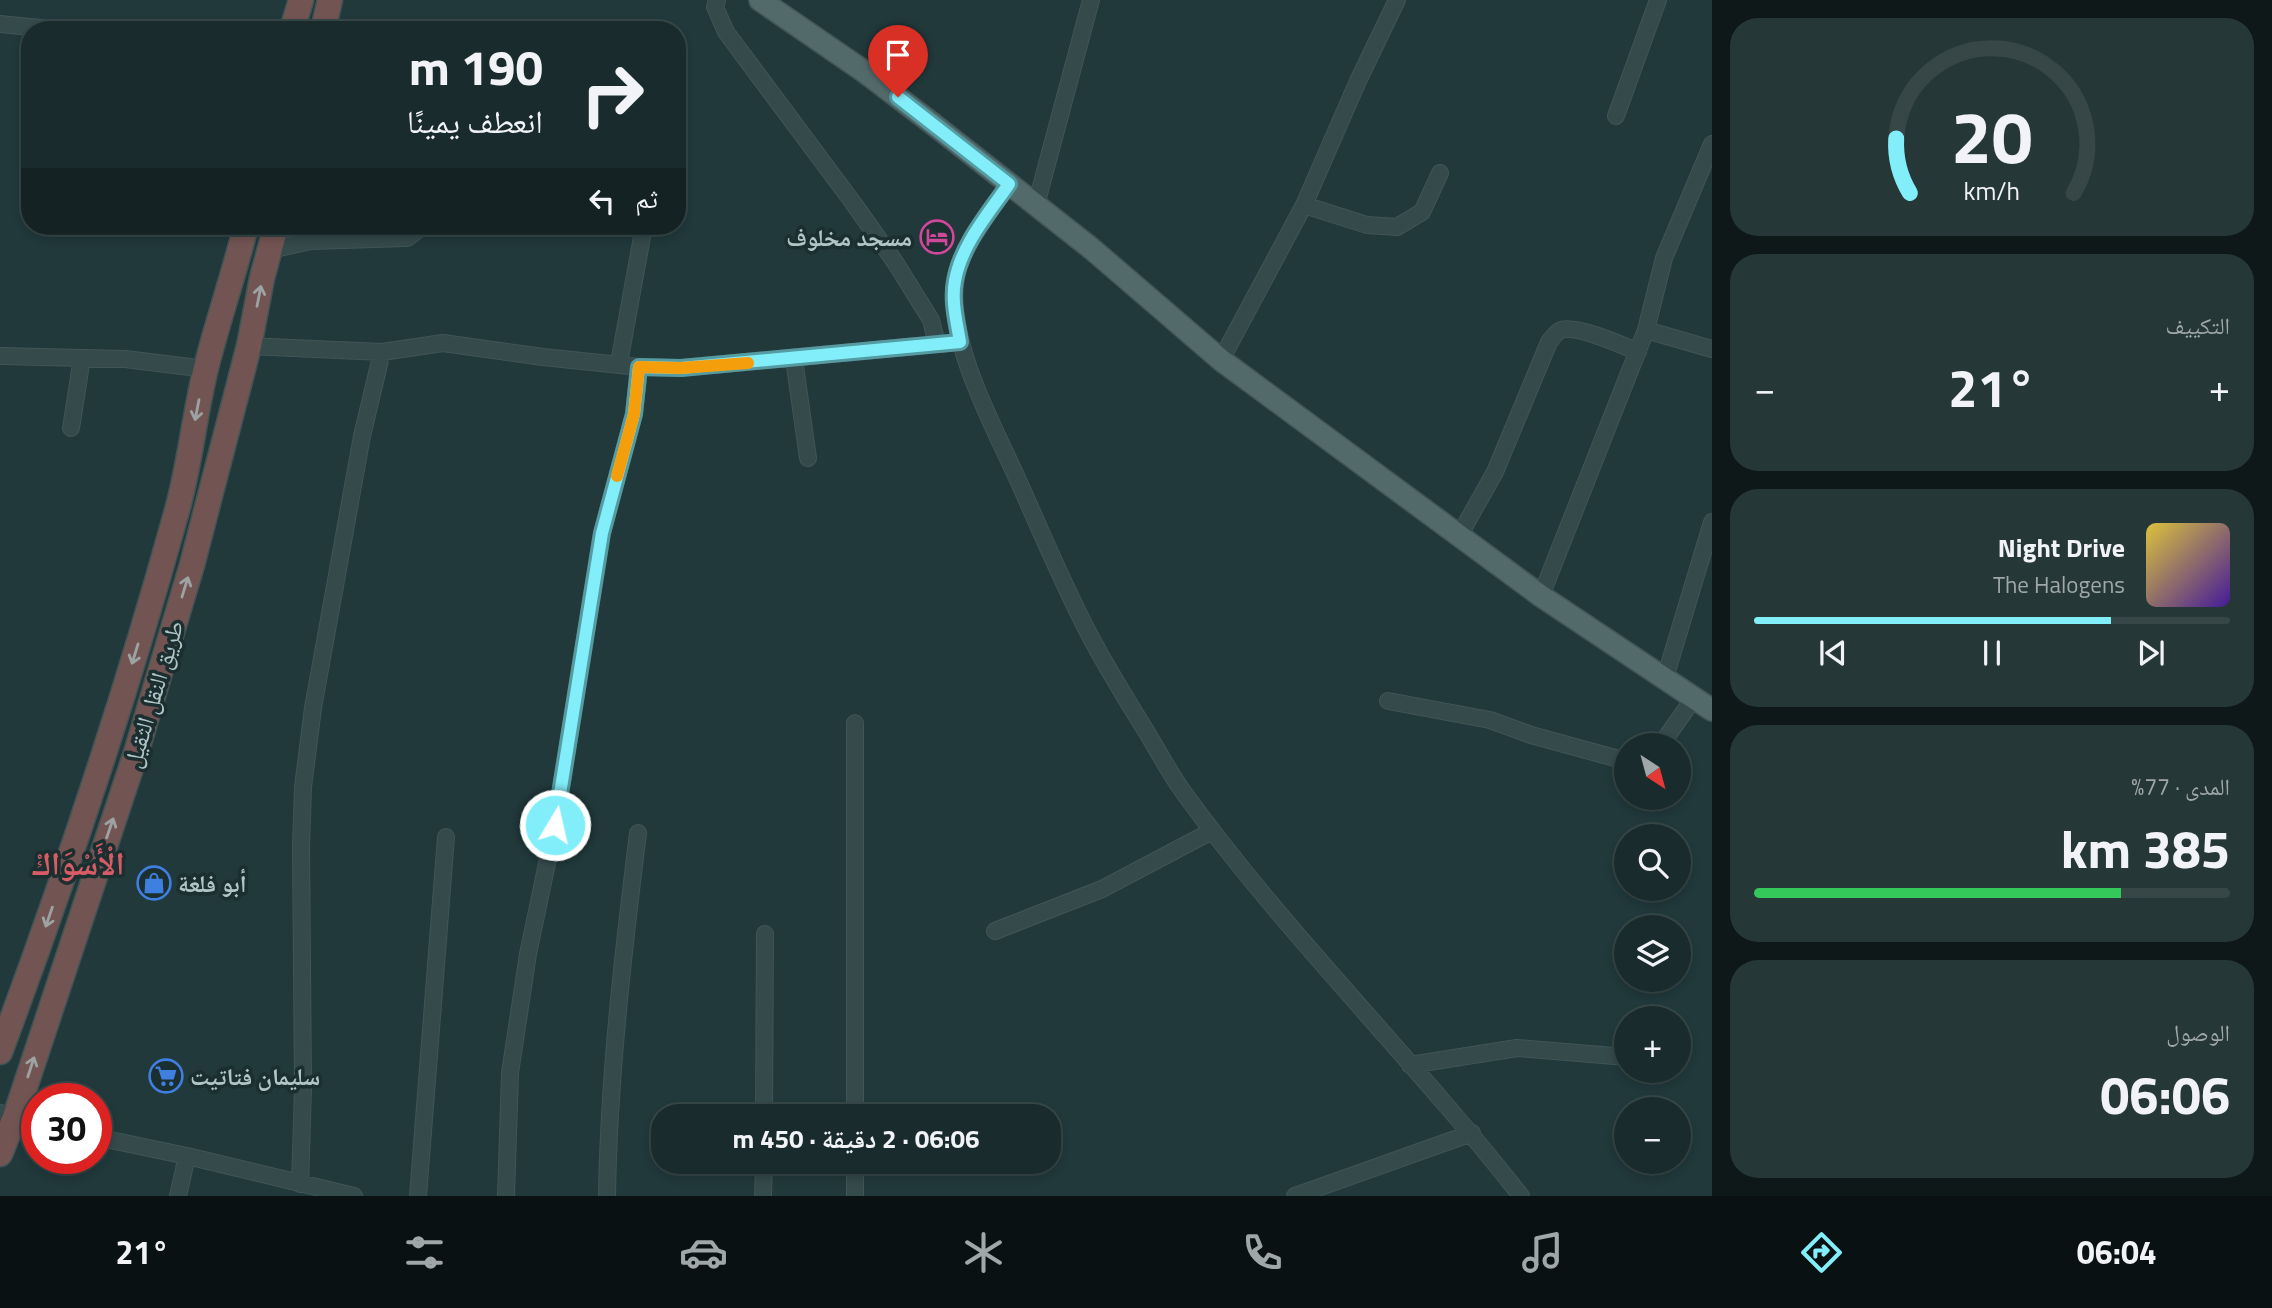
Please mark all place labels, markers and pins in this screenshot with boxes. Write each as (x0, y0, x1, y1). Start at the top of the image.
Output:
pin (868, 25, 928, 97)
hotel icon: مسجد مخلوف (918, 218, 956, 256)
place label: مسجد مخلوف (786, 219, 912, 255)
shop icon: أبو فلغة (135, 864, 173, 902)
place label: أبو فلغة (178, 865, 246, 901)
supermarket icon: سليمان فتاتيت (147, 1057, 185, 1095)
place label: سليمان فتاتيت (190, 1058, 320, 1094)

